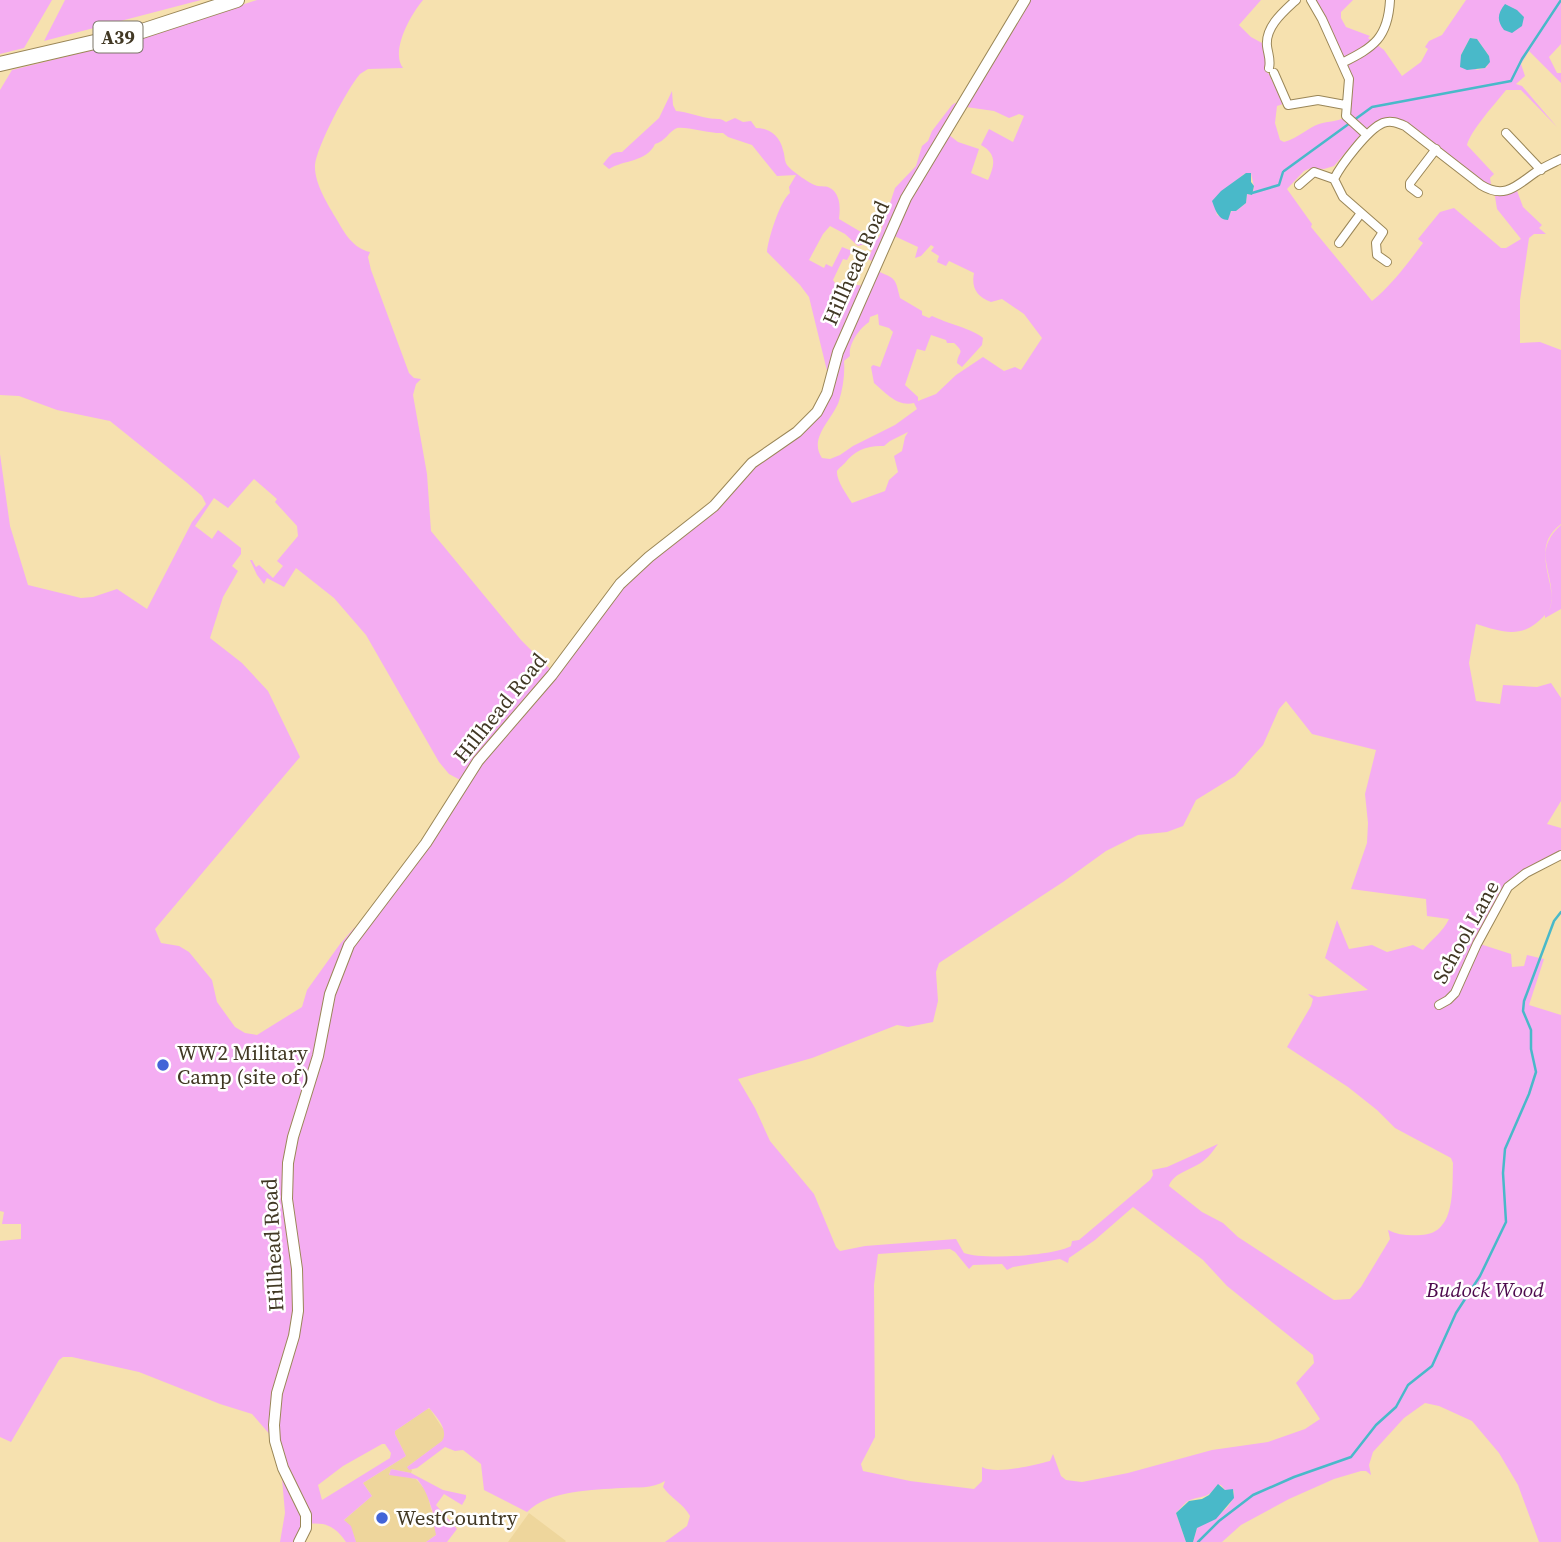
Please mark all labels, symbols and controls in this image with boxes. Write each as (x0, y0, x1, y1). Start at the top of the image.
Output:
road number: A39 (94, 22, 142, 52)
street label: Hillhead Road (815, 196, 896, 330)
street label: Hillhead Road (446, 647, 553, 769)
street label: School Lane (1425, 875, 1506, 989)
place label: WW2 Military Camp (site of) (177, 1038, 309, 1091)
marker: WW2 Military Camp (site of) (155, 1057, 171, 1073)
street label: Hillhead Road (255, 1178, 290, 1312)
park label: Budock Wood (1425, 1275, 1544, 1304)
place label: WestCountry (396, 1503, 518, 1532)
marker: WestCountry (374, 1510, 390, 1526)

